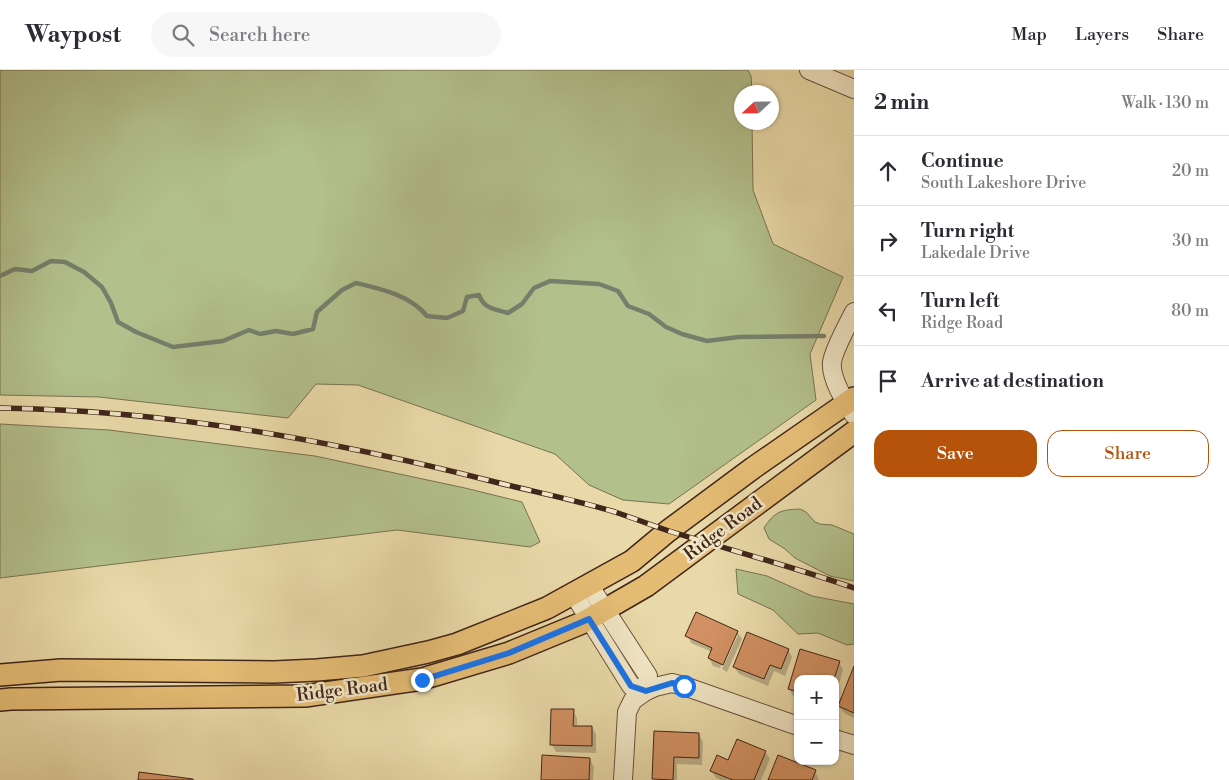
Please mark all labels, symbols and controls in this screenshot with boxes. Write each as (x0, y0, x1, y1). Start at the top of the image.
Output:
search box (151, 12, 501, 57)
text: Waypost (25, 20, 121, 50)
icon: search (169, 21, 197, 49)
text: Search here (209, 23, 310, 47)
text: Map (1012, 23, 1047, 46)
text: Layers (1075, 23, 1129, 46)
text: Share (1157, 23, 1204, 46)
north arrow (734, 85, 779, 130)
text: 2 min (874, 90, 929, 116)
text: Walk · 130 m (1121, 93, 1209, 113)
text: Continue (921, 149, 1004, 173)
icon: ahead (874, 157, 902, 185)
text: 20 m (1172, 161, 1209, 181)
text: South Lakeshore Drive (921, 173, 1086, 193)
text: Turn right (921, 219, 1014, 243)
icon: right (874, 227, 902, 255)
text: 30 m (1172, 231, 1209, 251)
text: Lakedale Drive (921, 243, 1030, 263)
text: Turn left (921, 289, 1000, 313)
icon: left (874, 297, 902, 325)
text: 80 m (1171, 301, 1209, 321)
text: Ridge Road (921, 313, 1003, 333)
icon: arrive (874, 367, 902, 395)
text: Arrive at destination (921, 369, 1104, 393)
button: Save (874, 430, 1037, 477)
button: Share (1047, 430, 1209, 477)
street label: Ridge Road (679, 492, 767, 566)
route end (411, 669, 434, 692)
street label: Ridge Road (295, 673, 390, 707)
route start (673, 675, 696, 698)
map controls (794, 675, 839, 765)
button: + (794, 675, 839, 720)
button: − (794, 720, 839, 765)

